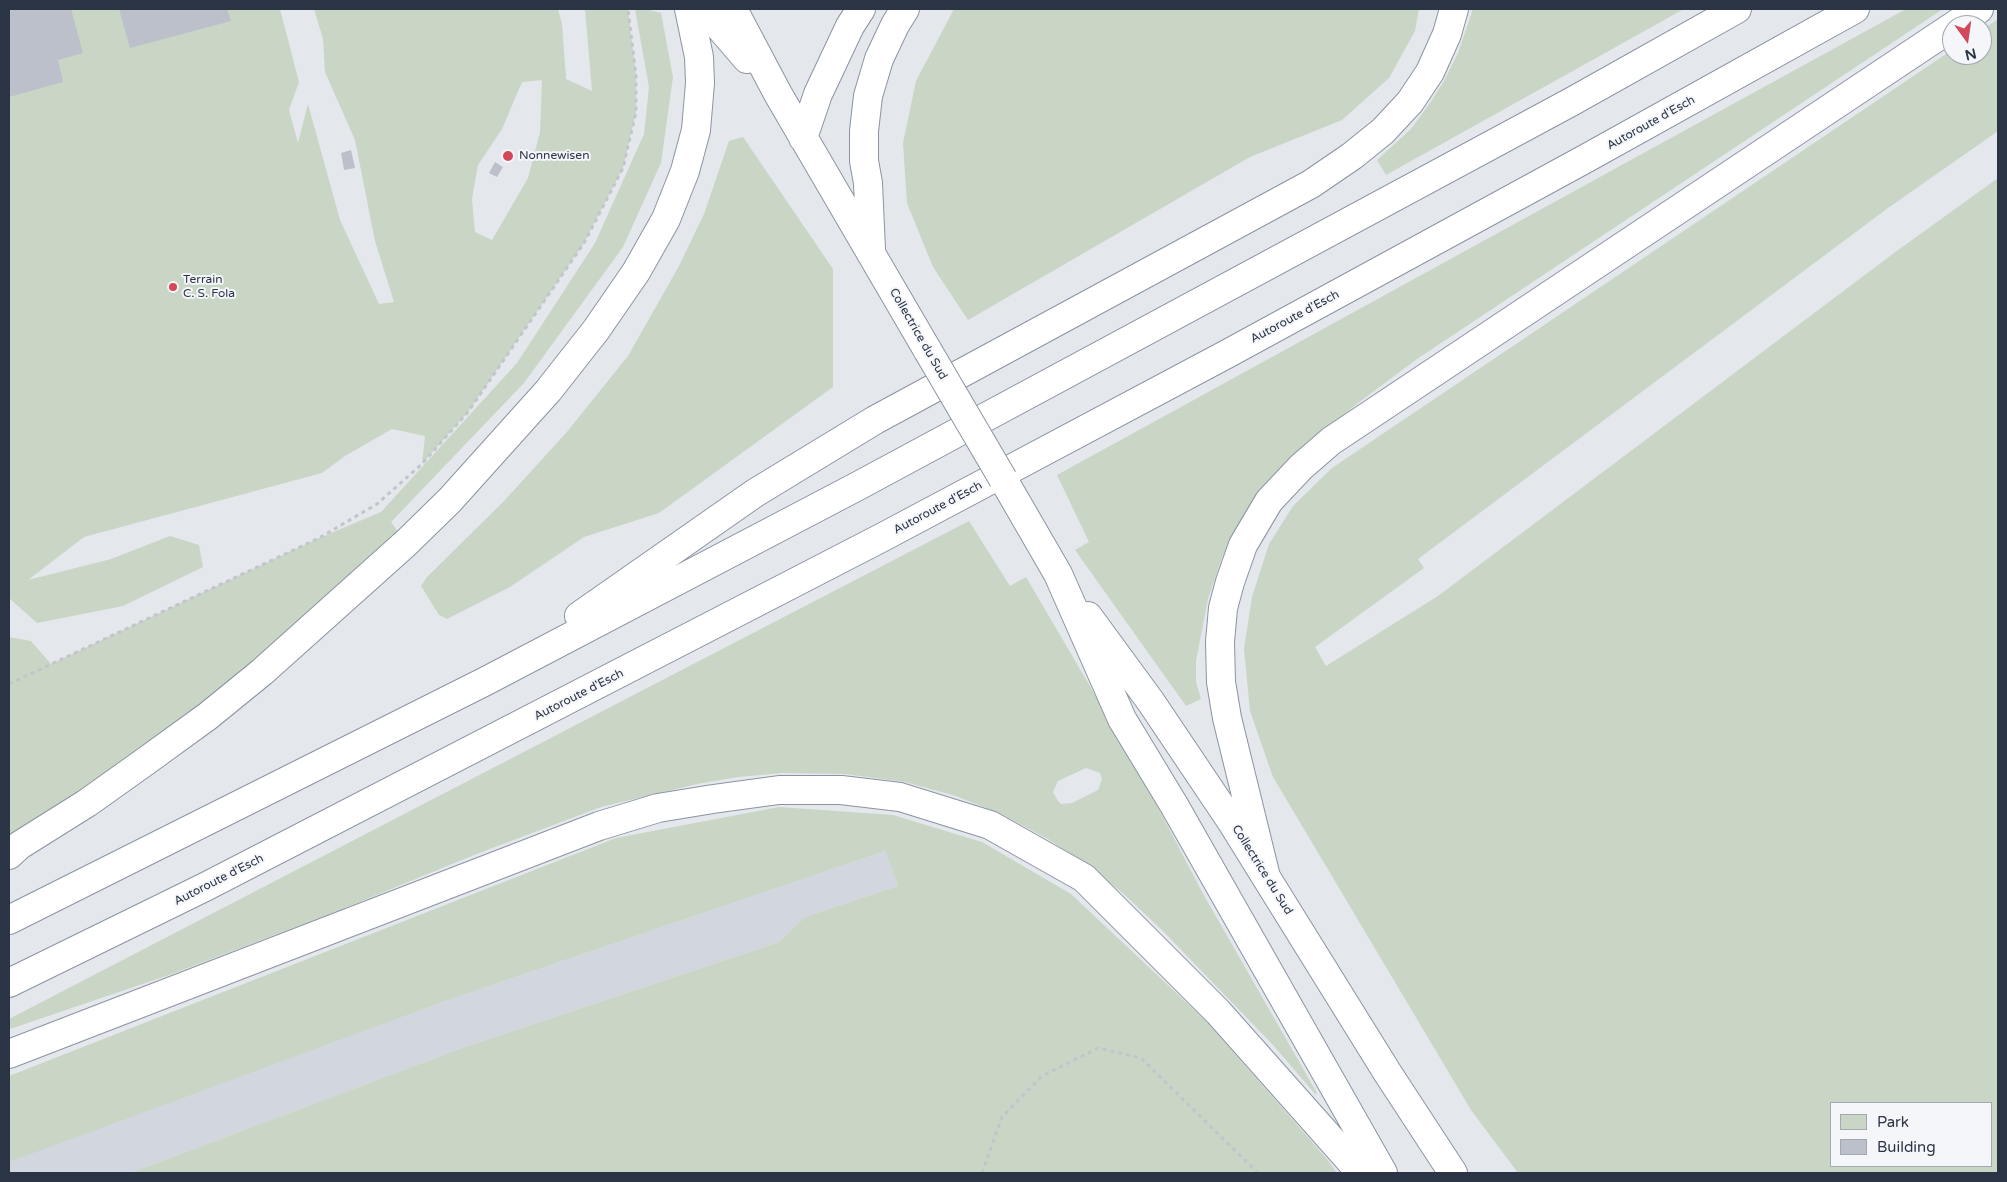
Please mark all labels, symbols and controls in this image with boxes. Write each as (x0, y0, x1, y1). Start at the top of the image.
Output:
north arrow (1942, 15, 1992, 65)
text: N (1963, 44, 1978, 64)
street label: Autoroute d'Esch (1604, 93, 1698, 153)
marker: Nonnewisen (501, 149, 515, 163)
place label: Nonnewisen (519, 149, 589, 163)
place label: Terrain C. S. Fola (183, 273, 235, 301)
marker: Terrain C. S. Fola (167, 281, 179, 293)
street label: Collectrice du Sud (886, 286, 950, 382)
street label: Autoroute d'Esch (1248, 287, 1342, 347)
street label: Autoroute d'Esch (891, 478, 985, 538)
street label: Autoroute d'Esch (532, 666, 626, 724)
street label: Collectrice du Sud (1229, 822, 1295, 918)
street label: Autoroute d'Esch (172, 851, 266, 909)
legend (1830, 1102, 1992, 1167)
text: Park (1877, 1113, 1909, 1131)
text: Building (1877, 1138, 1936, 1156)

